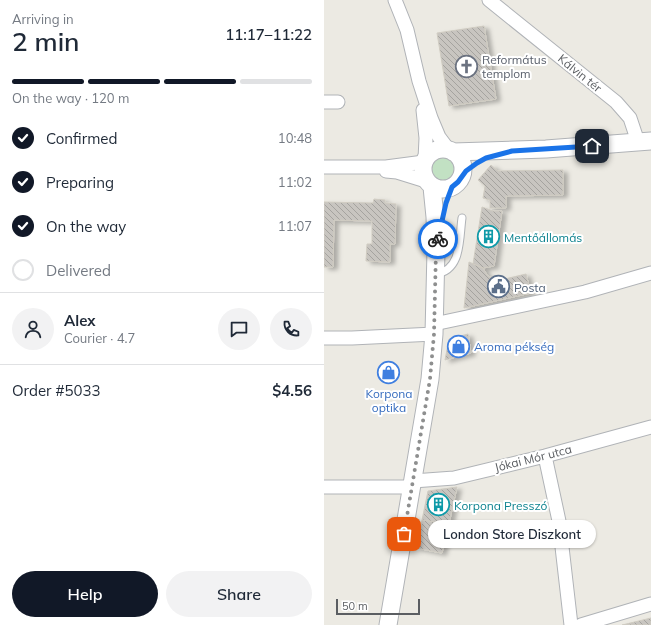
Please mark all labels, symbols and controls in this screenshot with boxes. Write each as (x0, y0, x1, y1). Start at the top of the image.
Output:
text: Arriving in (12, 11, 74, 27)
text: 2 min (12, 25, 80, 58)
text: 11:17–11:22 (225, 25, 312, 44)
street label: Kálvin tér (555, 51, 605, 96)
place label: Református templom (482, 52, 547, 81)
church icon: Református templom (454, 53, 480, 79)
text: On the way · 120 m (12, 90, 129, 106)
icon: check (12, 127, 34, 149)
text: Confirmed (46, 129, 117, 148)
pin (575, 129, 609, 163)
text: 10:48 (278, 130, 312, 146)
icon: home (581, 135, 603, 157)
icon: check (12, 171, 34, 193)
text: Preparing (46, 173, 114, 192)
text: 11:02 (278, 174, 312, 190)
icon: check (12, 215, 34, 237)
text: On the way (46, 217, 126, 236)
text: 11:07 (278, 218, 312, 234)
courier (418, 219, 458, 259)
building icon: Mentőállomás (475, 224, 501, 250)
icon: bike (427, 228, 449, 250)
place label: Mentőállomás (504, 230, 582, 245)
text: Delivered (46, 261, 111, 280)
public building icon: Posta (485, 274, 511, 300)
place label: Posta (514, 280, 546, 295)
button: person (12, 308, 54, 350)
button: chat (218, 308, 260, 350)
button: phone (270, 308, 312, 350)
text: Alex (64, 311, 96, 330)
text: Courier · 4.7 (64, 330, 135, 346)
shop icon: Aroma pékség (446, 333, 472, 359)
place label: Aroma pékség (474, 339, 554, 354)
shop icon: Korpona optika (376, 359, 402, 385)
text: Order #5033 (12, 381, 100, 400)
text: $4.56 (272, 381, 312, 400)
place label: Korpona optika (366, 386, 412, 415)
street label: Jókai Mór utca (493, 441, 573, 475)
building icon: Korpona Presszó (426, 492, 452, 518)
place label: Korpona Presszó (454, 498, 548, 513)
pin (387, 517, 421, 551)
callout: London Store Diszkont (428, 520, 596, 548)
icon: bag (393, 523, 415, 545)
text: London Store Diszkont (443, 526, 581, 542)
button: Help (12, 571, 158, 617)
button: Share (166, 571, 312, 617)
scale bar (336, 597, 420, 616)
text: 50 m (342, 599, 368, 613)

